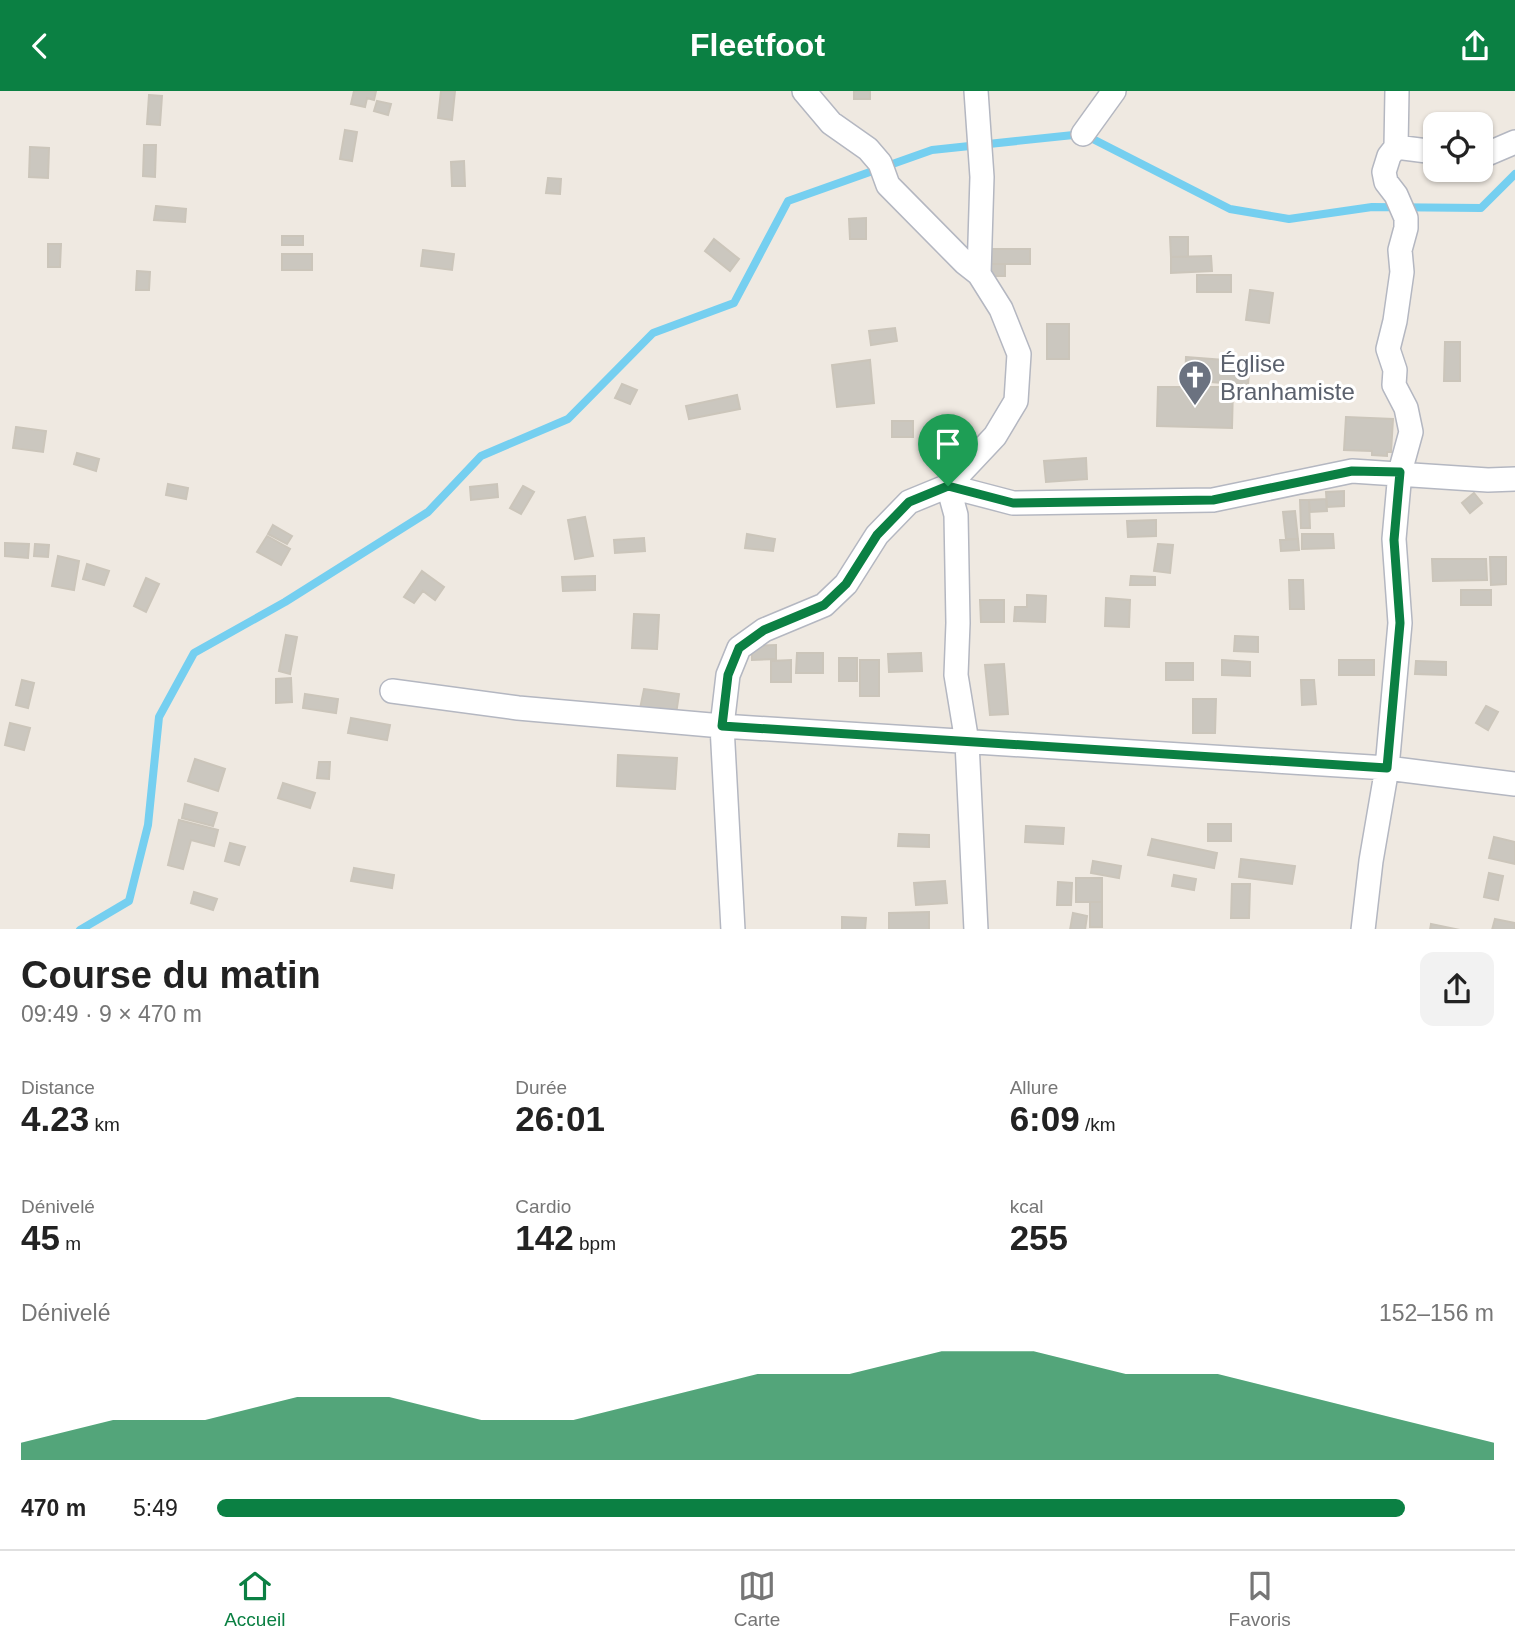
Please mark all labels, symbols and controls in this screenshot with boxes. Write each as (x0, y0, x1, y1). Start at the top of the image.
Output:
icon: back (21, 27, 59, 65)
text: Fleetfoot (690, 27, 825, 63)
icon: share (1456, 27, 1494, 65)
map controls (1423, 112, 1493, 182)
button: locate (1423, 112, 1493, 182)
place label: Église Branhamiste (1220, 350, 1355, 405)
church icon: Église Branhamiste (1176, 358, 1214, 407)
pin (918, 414, 978, 486)
icon: arrive (929, 425, 967, 463)
button: share (1420, 952, 1494, 1026)
text: Course du matin (21, 954, 321, 996)
text: 09:49 · 9 × 470 m (21, 1001, 202, 1027)
text: Distance (21, 1077, 95, 1098)
text: Durée (515, 1077, 567, 1098)
text: Allure (1010, 1077, 1058, 1098)
text: 4.23 (21, 1099, 89, 1138)
text: 26:01 (515, 1099, 605, 1138)
text: 6:09 (1010, 1099, 1080, 1138)
text: km (89, 1114, 120, 1135)
text: /km (1080, 1114, 1116, 1135)
text: Dénivelé (21, 1196, 95, 1217)
text: Cardio (515, 1196, 571, 1217)
text: kcal (1010, 1196, 1043, 1217)
text: 45 (21, 1218, 60, 1257)
text: 142 (515, 1218, 574, 1257)
text: 255 (1010, 1218, 1068, 1257)
text: m (60, 1233, 81, 1254)
text: bpm (574, 1233, 616, 1254)
text: Dénivelé (21, 1300, 111, 1326)
text: 152–156 m (1379, 1300, 1494, 1326)
text: 470 m (21, 1495, 86, 1521)
text: 5:49 (133, 1495, 178, 1521)
tab: Accueil (224, 1567, 285, 1631)
tab: Carte (734, 1567, 780, 1631)
tab: Favoris (1229, 1567, 1291, 1631)

